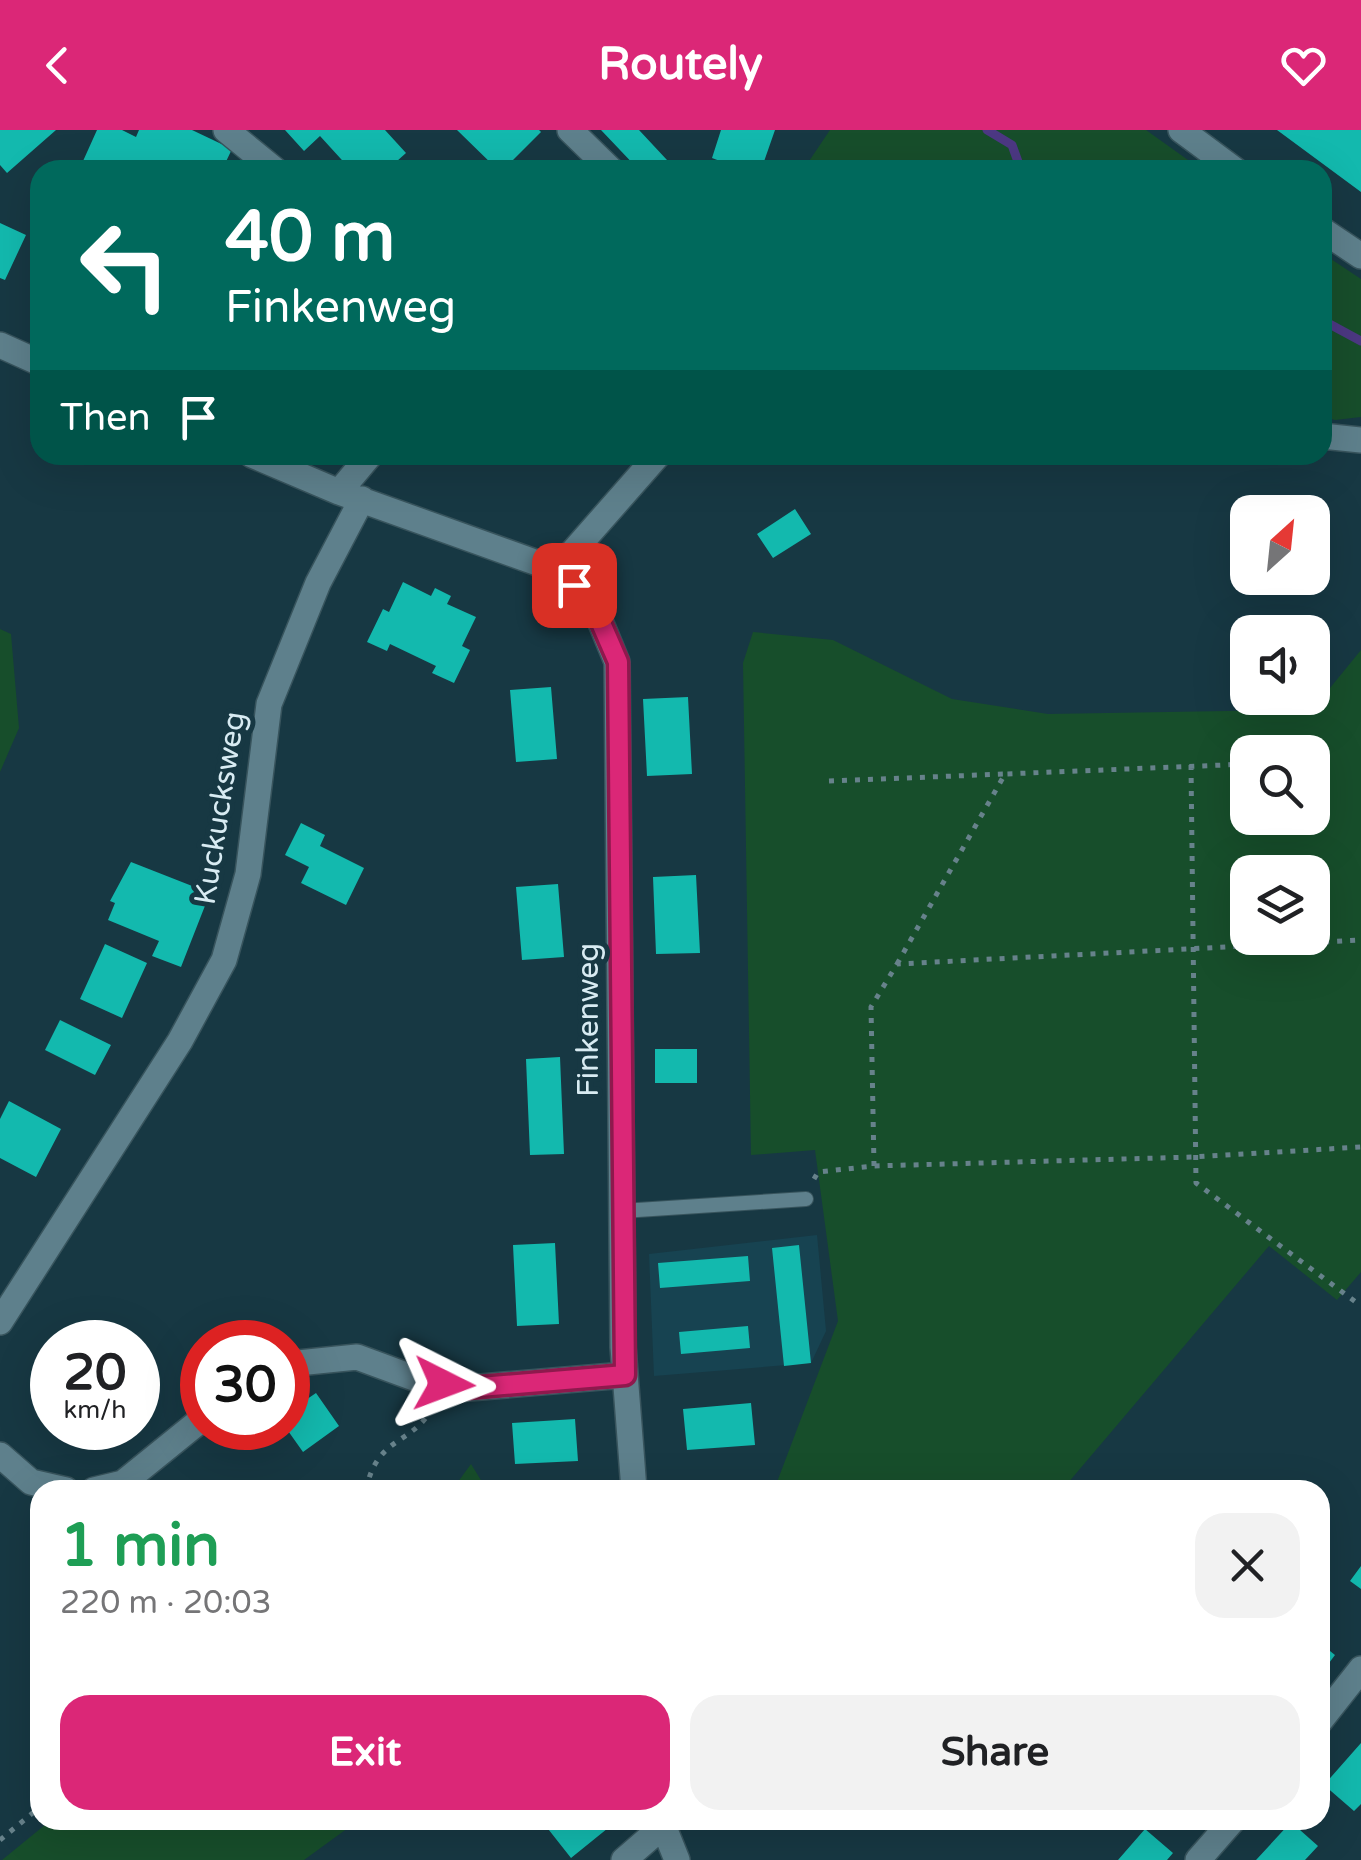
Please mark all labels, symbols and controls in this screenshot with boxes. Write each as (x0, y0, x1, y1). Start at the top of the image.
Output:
icon: back (30, 38, 85, 93)
text: Routely (598, 38, 763, 92)
icon: heart (1276, 38, 1331, 93)
text: 40 m (225, 196, 395, 280)
icon: left (60, 200, 190, 330)
text: Finkenweg (225, 281, 456, 335)
icon: arrive (171, 390, 226, 445)
text: Then (60, 395, 151, 441)
north arrow (1230, 495, 1330, 595)
map controls (1230, 495, 1330, 955)
pin (532, 543, 617, 628)
icon: arrive (547, 558, 602, 613)
button: sound (1230, 615, 1330, 715)
street label: Kuckucksweg (186, 709, 254, 907)
button: search (1230, 735, 1330, 835)
button: layers (1230, 855, 1330, 955)
street label: Finkenweg (570, 943, 607, 1097)
speed limit sign: 30 (180, 1320, 310, 1450)
position arrow (392, 1332, 496, 1436)
text: 20 (64, 1343, 126, 1403)
text: km/h (64, 1395, 126, 1425)
text: 1 min (60, 1510, 220, 1582)
button: close (1195, 1513, 1300, 1618)
text: 220 m · 20:03 (60, 1584, 272, 1622)
button: Exit (60, 1695, 670, 1810)
button: Share (690, 1695, 1300, 1810)

